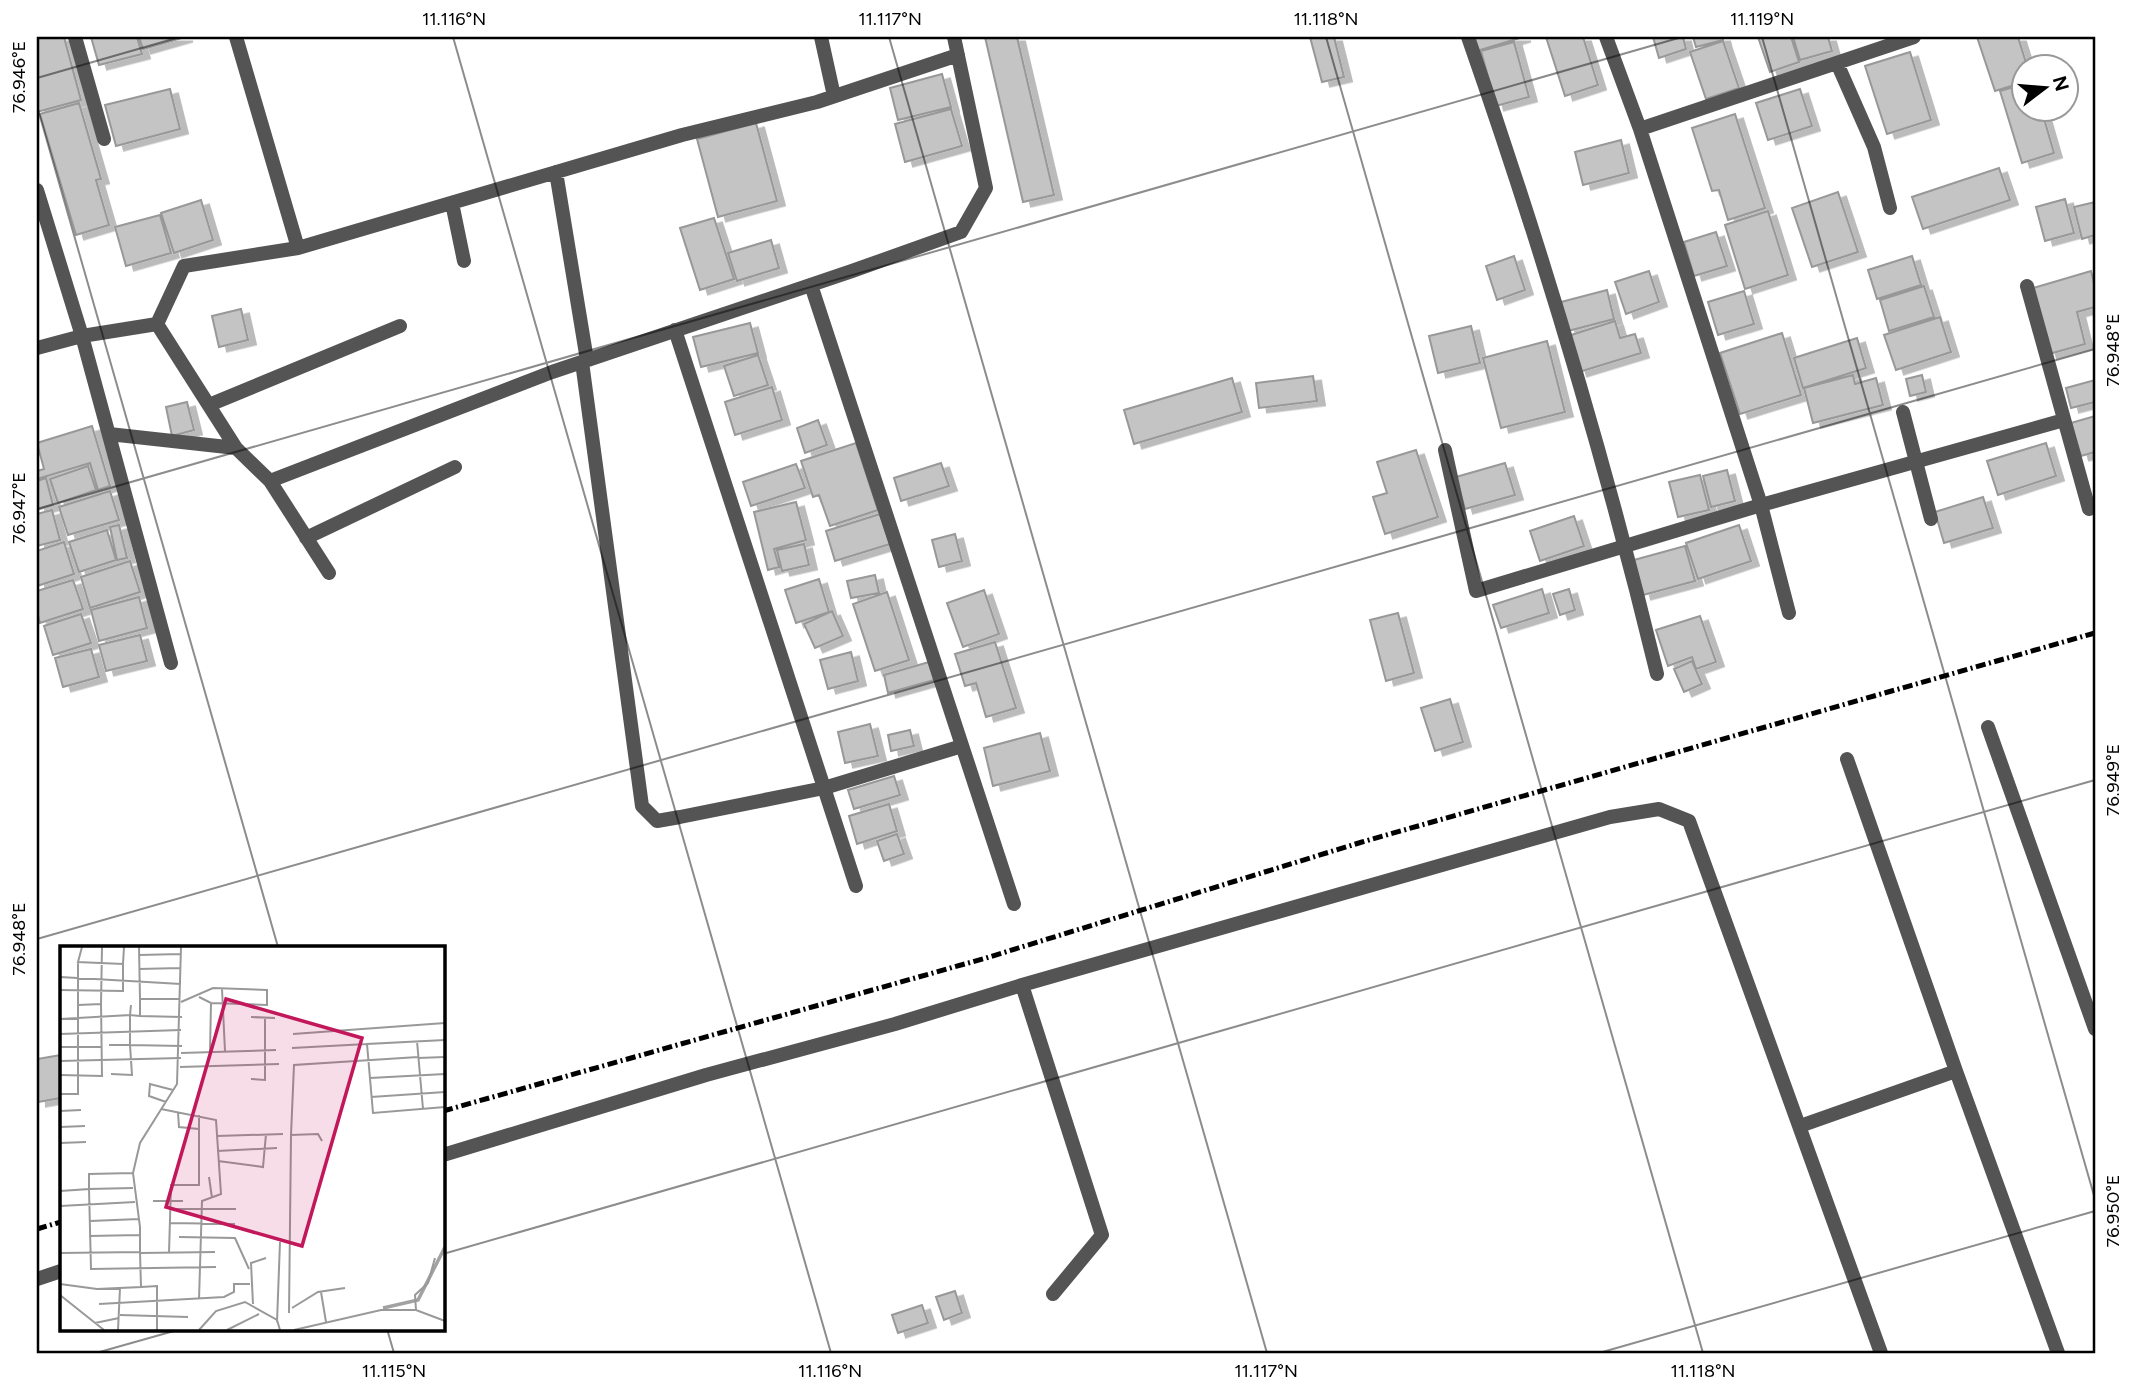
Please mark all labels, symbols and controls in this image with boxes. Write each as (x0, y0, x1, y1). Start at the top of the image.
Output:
text: 11.116°N (422, 8, 486, 30)
text: 11.117°N (858, 8, 922, 30)
text: 11.118°N (1293, 8, 1359, 30)
text: 11.119°N (1730, 8, 1794, 30)
text: 76.946°E (8, 41, 30, 113)
north arrow (2010, 52, 2080, 122)
text: N (2048, 73, 2074, 94)
text: 76.948°E (2102, 313, 2124, 387)
text: 76.947°E (8, 472, 30, 544)
text: 76.949°E (2102, 744, 2124, 816)
text: 76.948°E (8, 902, 30, 976)
inset map (60, 946, 444, 1330)
text: 76.950°E (2102, 1175, 2124, 1247)
text: 11.115°N (362, 1360, 426, 1382)
text: 11.116°N (798, 1360, 862, 1382)
text: 11.117°N (1234, 1360, 1298, 1382)
text: 11.118°N (1670, 1360, 1736, 1382)

